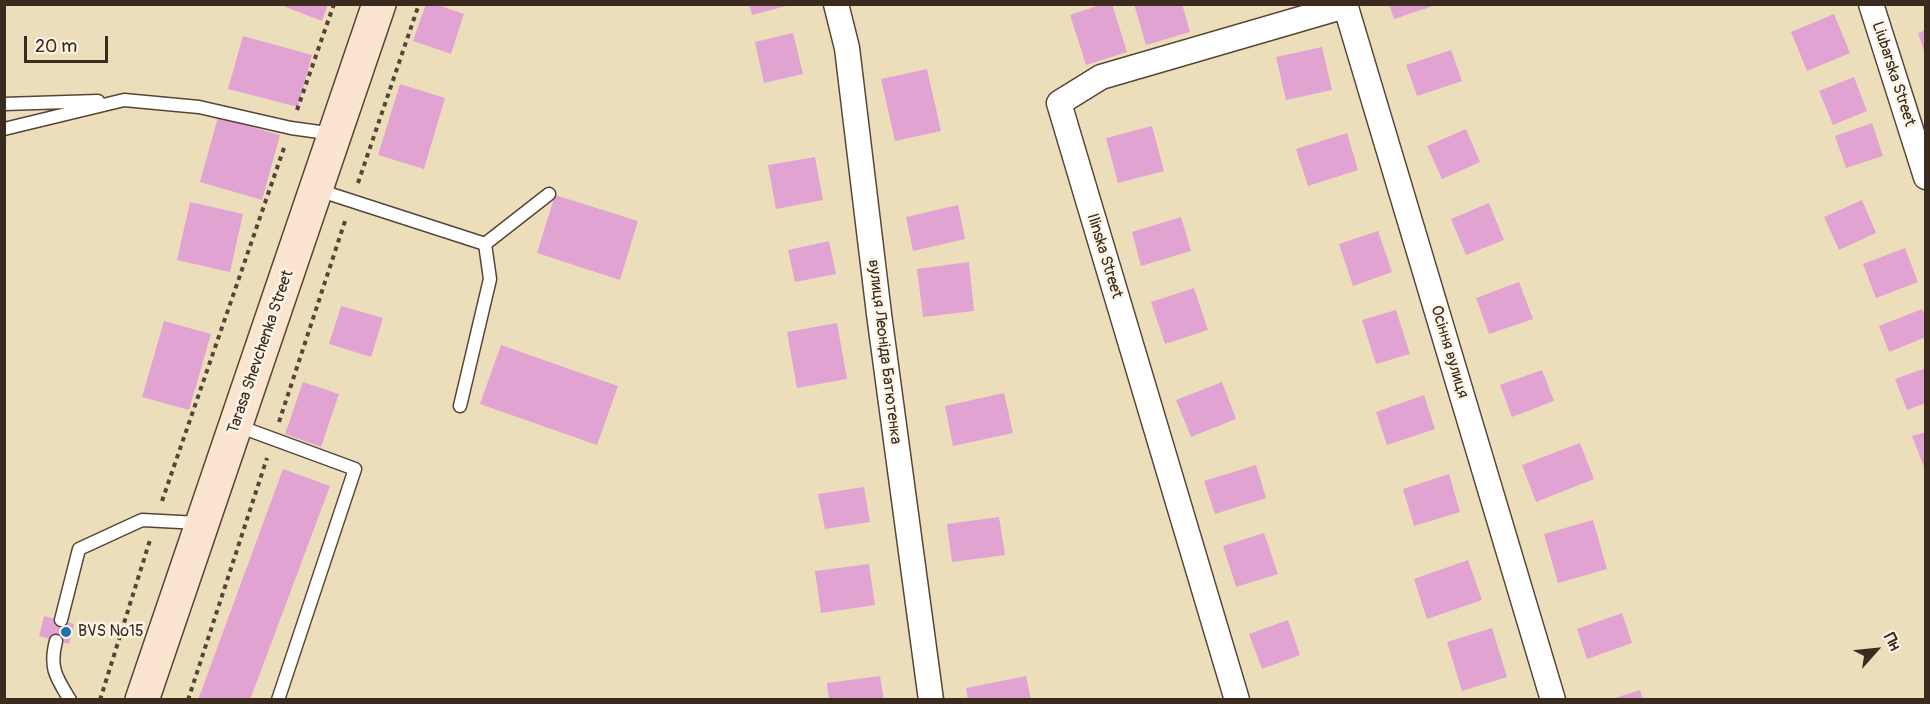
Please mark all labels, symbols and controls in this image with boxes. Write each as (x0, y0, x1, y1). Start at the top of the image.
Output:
street label: Liubarska Street (1867, 19, 1919, 129)
scale bar (27, 24, 111, 62)
text: 20 m (35, 35, 77, 58)
street label: Ilinska Street (1082, 211, 1126, 301)
street label: вулиця Леоніда Батютенка (863, 259, 905, 445)
street label: Tarasa Shevchenka Street (224, 268, 298, 436)
street label: Осіння вулиця (1426, 303, 1472, 401)
north arrow (1846, 620, 1906, 680)
place label: BVS №15 (78, 622, 144, 642)
marker: BVS №15 (59, 625, 73, 639)
text: Пн (1879, 629, 1905, 654)

